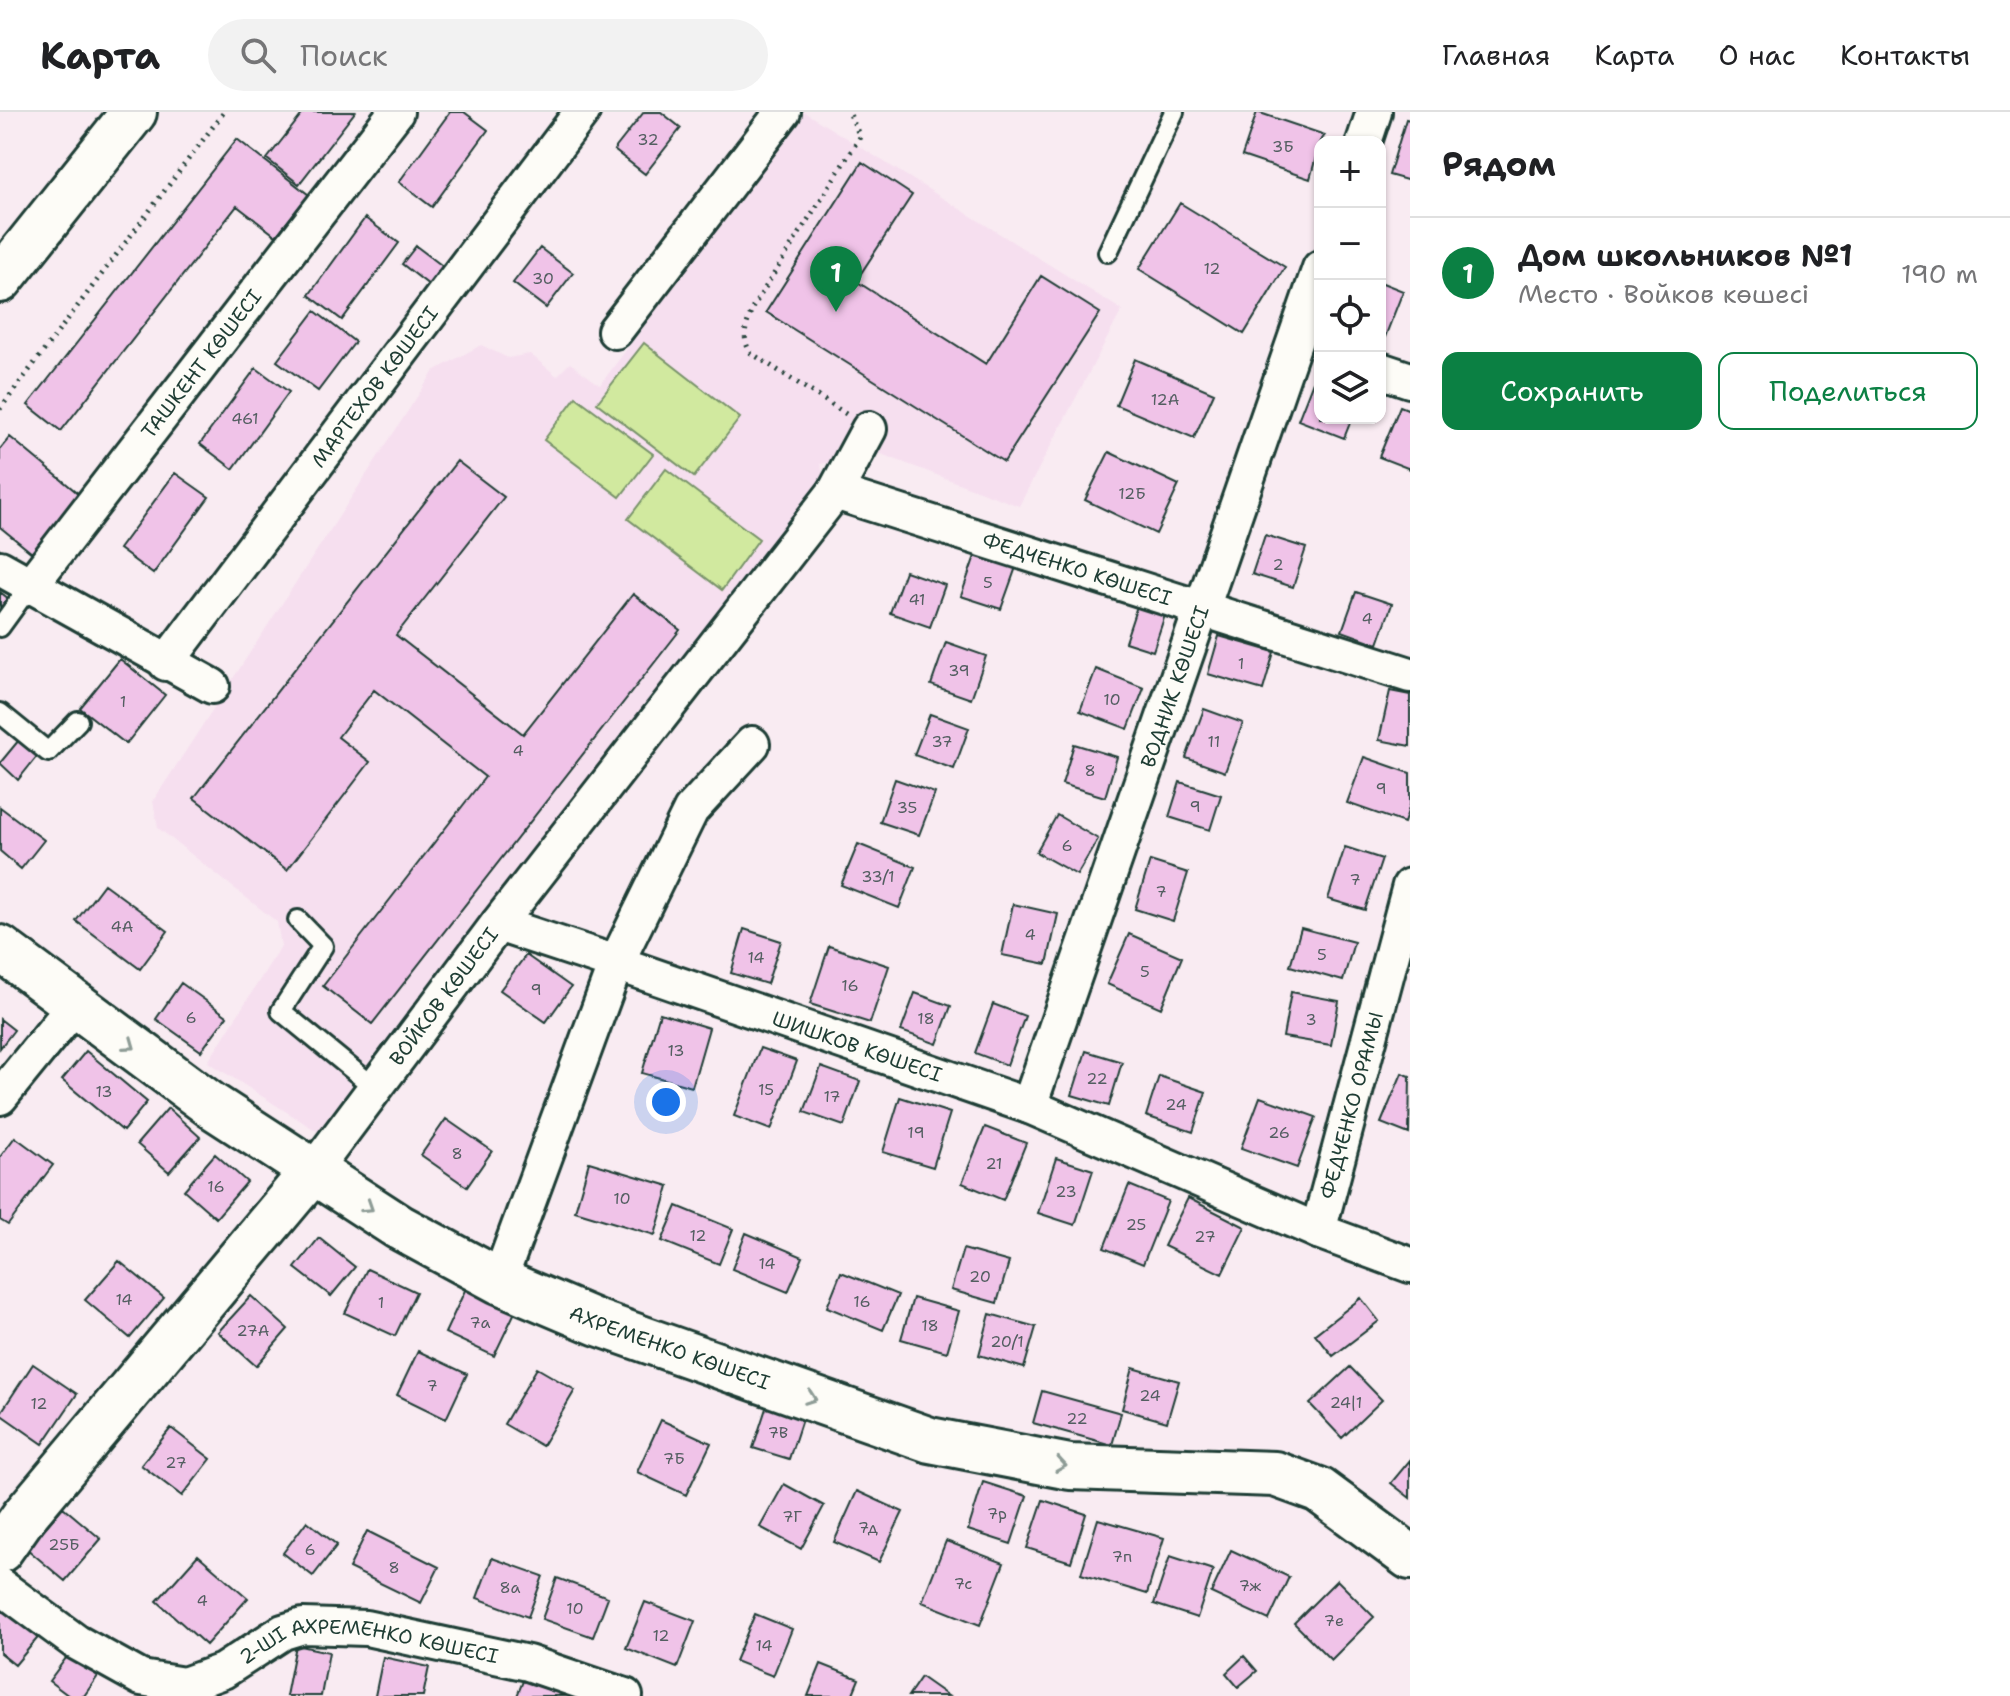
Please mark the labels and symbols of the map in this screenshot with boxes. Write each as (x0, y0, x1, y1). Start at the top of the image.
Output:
house number: 32 (637, 129, 659, 150)
house number: 3Б (1272, 136, 1294, 157)
pin: 1 (810, 246, 862, 312)
house number: 12 (1203, 258, 1221, 279)
house number: 30 (532, 268, 554, 289)
street label: ТАШКЕНТ КӨШЕСІ (136, 284, 267, 444)
street label: МАРТЕХОВ КӨШЕСІ (305, 301, 444, 473)
house number: 12А (1151, 389, 1179, 410)
house number: 461 (231, 408, 259, 429)
house number: 12Б (1118, 483, 1146, 504)
street label: ФЕДЧЕНКО КӨШЕСІ (979, 527, 1175, 611)
house number: 2 (1272, 554, 1284, 575)
house number: 5 (983, 572, 993, 593)
house number: 41 (908, 589, 926, 610)
street label: ВОДНИК КӨШЕСІ (1135, 602, 1215, 771)
house number: 4 (1361, 608, 1373, 629)
house number: 1 (1238, 653, 1244, 674)
house number: 39 (948, 660, 970, 681)
house number: 10 (1103, 689, 1121, 710)
house number: 1 (120, 691, 126, 712)
house number: 37 (931, 731, 953, 752)
house number: 11 (1208, 731, 1220, 752)
house number: 4 (512, 740, 524, 761)
house number: 8 (1084, 760, 1096, 781)
house number: 9 (1375, 778, 1387, 799)
house number: 9 (1189, 796, 1201, 817)
house number: 35 (897, 797, 917, 818)
house number: 6 (1061, 835, 1073, 856)
house number: 33/1 (861, 866, 895, 887)
house number: 7 (1349, 869, 1361, 890)
house number: 7 (1155, 881, 1167, 902)
house number: 4А (111, 916, 133, 937)
street label: ВОЙКОВ КӨШЕСІ (383, 922, 504, 1071)
house number: 4 (1024, 924, 1036, 945)
house number: 5 (1317, 944, 1327, 965)
house number: 14 (747, 947, 765, 968)
house number: 5 (1140, 961, 1150, 982)
house number: 16 (841, 975, 859, 996)
house number: 9 (530, 979, 542, 1000)
street label: ШИШКОВ КӨШЕСІ (769, 1005, 945, 1088)
house number: 6 (185, 1007, 197, 1028)
house number: 18 (917, 1008, 935, 1029)
house number: 3 (1305, 1009, 1317, 1030)
street label: ФЕДЧЕНКО ОРАМЫ (1314, 1009, 1389, 1202)
one-way arrow (121, 1036, 135, 1050)
house number: 13 (667, 1040, 685, 1061)
house number: 22 (1086, 1068, 1108, 1089)
house number: 15 (758, 1079, 774, 1100)
house number: 13 (95, 1081, 113, 1102)
your location (646, 1082, 686, 1122)
house number: 17 (823, 1086, 841, 1107)
house number: 24 (1165, 1094, 1187, 1115)
house number: 19 (907, 1122, 925, 1143)
house number: 26 (1268, 1122, 1290, 1143)
house number: 8 (451, 1143, 463, 1164)
house number: 21 (985, 1153, 1003, 1174)
house number: 16 (207, 1176, 225, 1197)
house number: 23 (1055, 1181, 1077, 1202)
house number: 10 (613, 1188, 631, 1209)
one-way arrow (359, 1197, 374, 1212)
house number: 25 (1126, 1214, 1146, 1235)
house number: 12 (689, 1225, 707, 1246)
house number: 27 (1194, 1226, 1216, 1247)
house number: 14 (758, 1253, 776, 1274)
house number: 20 (969, 1266, 991, 1287)
house number: 14 (115, 1289, 133, 1310)
house number: 16 (853, 1291, 871, 1312)
house number: 1 (378, 1292, 384, 1313)
street label: АХРЕМЕНКО КӨШЕСІ (565, 1299, 773, 1395)
house number: 7а (469, 1312, 491, 1333)
house number: 18 (921, 1315, 939, 1336)
house number: 27А (237, 1320, 269, 1341)
house number: 20/1 (990, 1331, 1024, 1352)
house number: 7 (426, 1375, 438, 1396)
house number: 24 (1139, 1385, 1161, 1406)
one-way arrow (803, 1389, 817, 1405)
house number: 24|1 (1330, 1392, 1362, 1413)
house number: 12 (30, 1393, 48, 1414)
house number: 22 (1066, 1408, 1088, 1429)
house number: 7В (768, 1422, 788, 1443)
house number: 7Б (663, 1448, 685, 1469)
house number: 27 (165, 1452, 187, 1473)
one-way arrow (1054, 1456, 1068, 1473)
house number: 7р (987, 1503, 1007, 1524)
house number: 7Г (782, 1506, 802, 1527)
house number: 7д (858, 1517, 878, 1538)
house number: 25Б (48, 1534, 80, 1555)
house number: 6 (304, 1539, 316, 1560)
house number: 7п (1112, 1546, 1132, 1567)
house number: 8 (388, 1557, 400, 1578)
house number: 7с (954, 1573, 972, 1594)
house number: 7ж (1239, 1575, 1261, 1596)
house number: 8а (499, 1577, 521, 1598)
house number: 4 (196, 1590, 208, 1611)
house number: 10 (566, 1598, 584, 1619)
house number: 7е (1324, 1610, 1344, 1631)
text: 2-ШІ АХРЕМЕНКО КӨШЕСІ (234, 1613, 501, 1670)
house number: 12 (652, 1625, 670, 1646)
house number: 14 (755, 1635, 773, 1656)
street label: 2-ШІ АХРЕМЕНКО КӨШЕСІ (237, 1647, 505, 1675)

